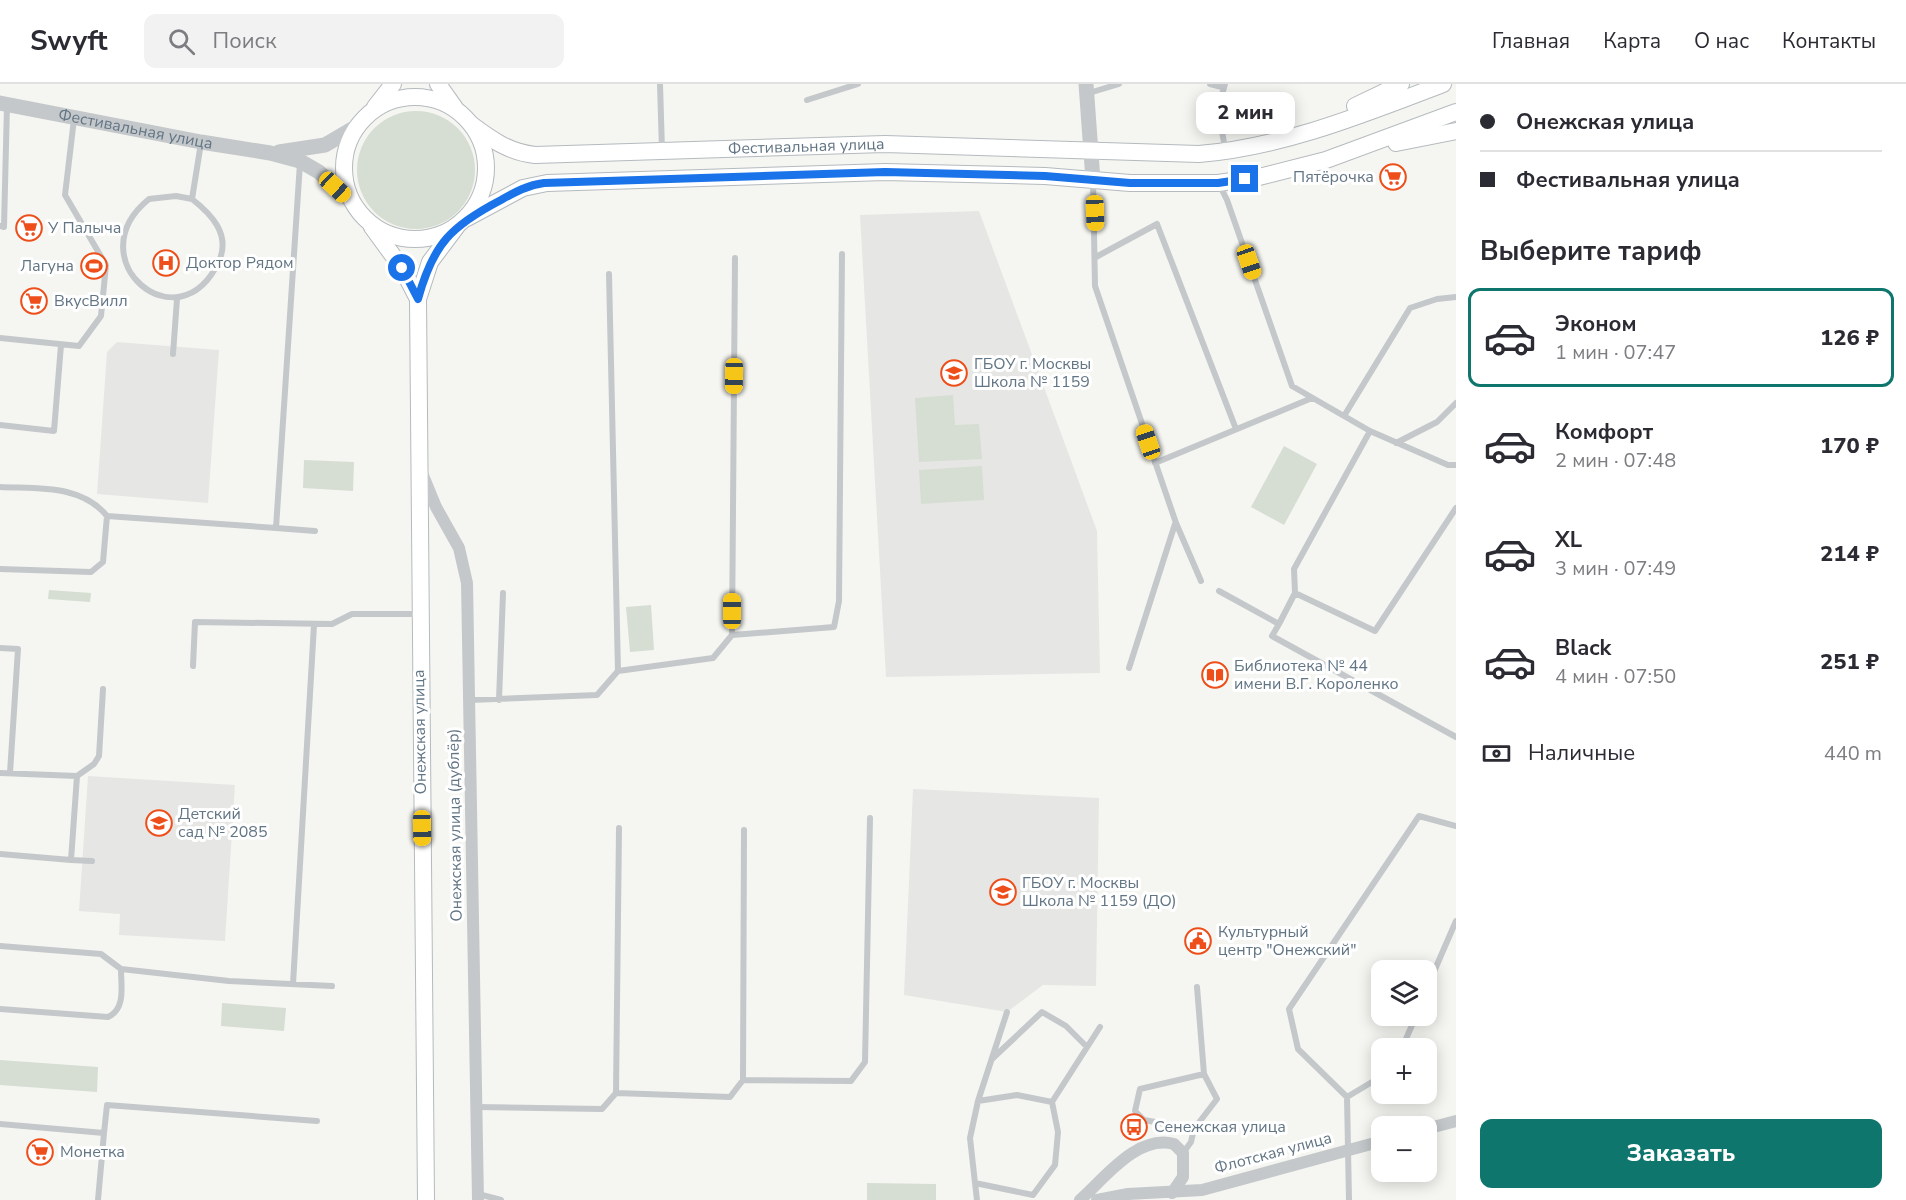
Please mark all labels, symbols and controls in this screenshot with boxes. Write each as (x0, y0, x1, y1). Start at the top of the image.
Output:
search box (144, 14, 564, 68)
text: Swyft (30, 22, 108, 60)
icon: search (165, 25, 198, 58)
text: Поиск (213, 26, 276, 56)
text: Главная (1492, 27, 1570, 55)
text: Карта (1603, 27, 1661, 55)
text: О нас (1694, 27, 1749, 55)
text: Контакты (1782, 27, 1876, 55)
callout: 2 мин (1196, 92, 1294, 134)
text: 2 мин (1217, 99, 1274, 126)
street label: Фестивальная улица (56, 104, 214, 155)
text: Онежская улица (1516, 107, 1694, 137)
street label: Фестивальная улица (727, 133, 885, 160)
supermarket icon: Пятёрочка (1378, 162, 1408, 192)
route end (1231, 165, 1258, 192)
text: Фестивальная улица (1516, 165, 1740, 195)
place label: Пятёрочка (1293, 166, 1374, 188)
car (316, 168, 354, 206)
car (1085, 195, 1105, 231)
supermarket icon: У Палыча (14, 213, 44, 243)
place label: У Палыча (47, 217, 121, 239)
text: Выберите тариф (1480, 233, 1702, 270)
car (1235, 242, 1263, 282)
hospital icon: Доктор Рядом (151, 248, 181, 278)
sports icon: Лагуна (79, 251, 109, 281)
place label: Доктор Рядом (186, 252, 293, 274)
route start (388, 254, 415, 281)
place label: Лагуна (20, 255, 74, 277)
supermarket icon: ВкусВилл (19, 286, 49, 316)
place label: ВкусВилл (54, 290, 128, 312)
text: Эконом (1555, 309, 1637, 339)
icon: car (1483, 311, 1537, 365)
text: 126 ₽ (1820, 323, 1879, 353)
text: 1 мин · 07:47 (1555, 339, 1676, 366)
place label: ГБОУ г. Москвы Школа № 1159 (974, 353, 1091, 393)
car (725, 358, 743, 394)
school or university icon: ГБОУ г. Москвы Школа № 1159 (939, 358, 969, 388)
text: Комфорт (1555, 417, 1653, 447)
icon: car (1483, 419, 1537, 473)
car (1134, 422, 1162, 462)
text: 170 ₽ (1820, 431, 1879, 461)
text: 2 мин · 07:48 (1555, 447, 1676, 474)
text: XL (1555, 525, 1582, 555)
icon: car (1483, 527, 1537, 581)
text: 214 ₽ (1820, 539, 1879, 569)
text: 3 мин · 07:49 (1555, 555, 1676, 582)
car (723, 593, 741, 629)
text: Black (1555, 633, 1611, 663)
icon: car (1483, 635, 1537, 689)
text: 251 ₽ (1820, 647, 1879, 677)
place label: Библиотека № 44 имени В.Г. Короленко (1234, 655, 1398, 695)
library icon: Библиотека № 44 имени В.Г. Короленко (1200, 660, 1230, 690)
text: 4 мин · 07:50 (1555, 663, 1676, 690)
street label: Онежская улица (408, 669, 432, 795)
street label: Онежская улица (дублёр) (442, 728, 468, 922)
icon: cash (1480, 737, 1513, 770)
text: Наличные (1528, 738, 1635, 768)
text: 440 m (1824, 740, 1882, 767)
place label: Детский сад № 2085 (178, 803, 268, 843)
school or university icon: Детский сад № 2085 (144, 808, 174, 838)
car (413, 810, 431, 846)
place label: ГБОУ г. Москвы Школа № 1159 (ДО) (1022, 872, 1177, 912)
school or university icon: ГБОУ г. Москвы Школа № 1159 (ДО) (988, 877, 1018, 907)
place label: Культурный центр "Онежский" (1218, 921, 1356, 961)
public building icon: Культурный центр "Онежский" (1183, 926, 1213, 956)
map controls (1371, 960, 1437, 1182)
button: layers (1371, 960, 1437, 1026)
button: + (1371, 1038, 1437, 1104)
bus stop icon: Сенежская улица (1119, 1112, 1149, 1142)
place label: Сенежская улица (1154, 1116, 1286, 1138)
button: − (1371, 1116, 1437, 1182)
button: Заказать (1480, 1119, 1882, 1188)
street label: Флотская улица (1212, 1127, 1334, 1179)
supermarket icon: Монетка (25, 1137, 55, 1167)
place label: Монетка (60, 1141, 125, 1163)

